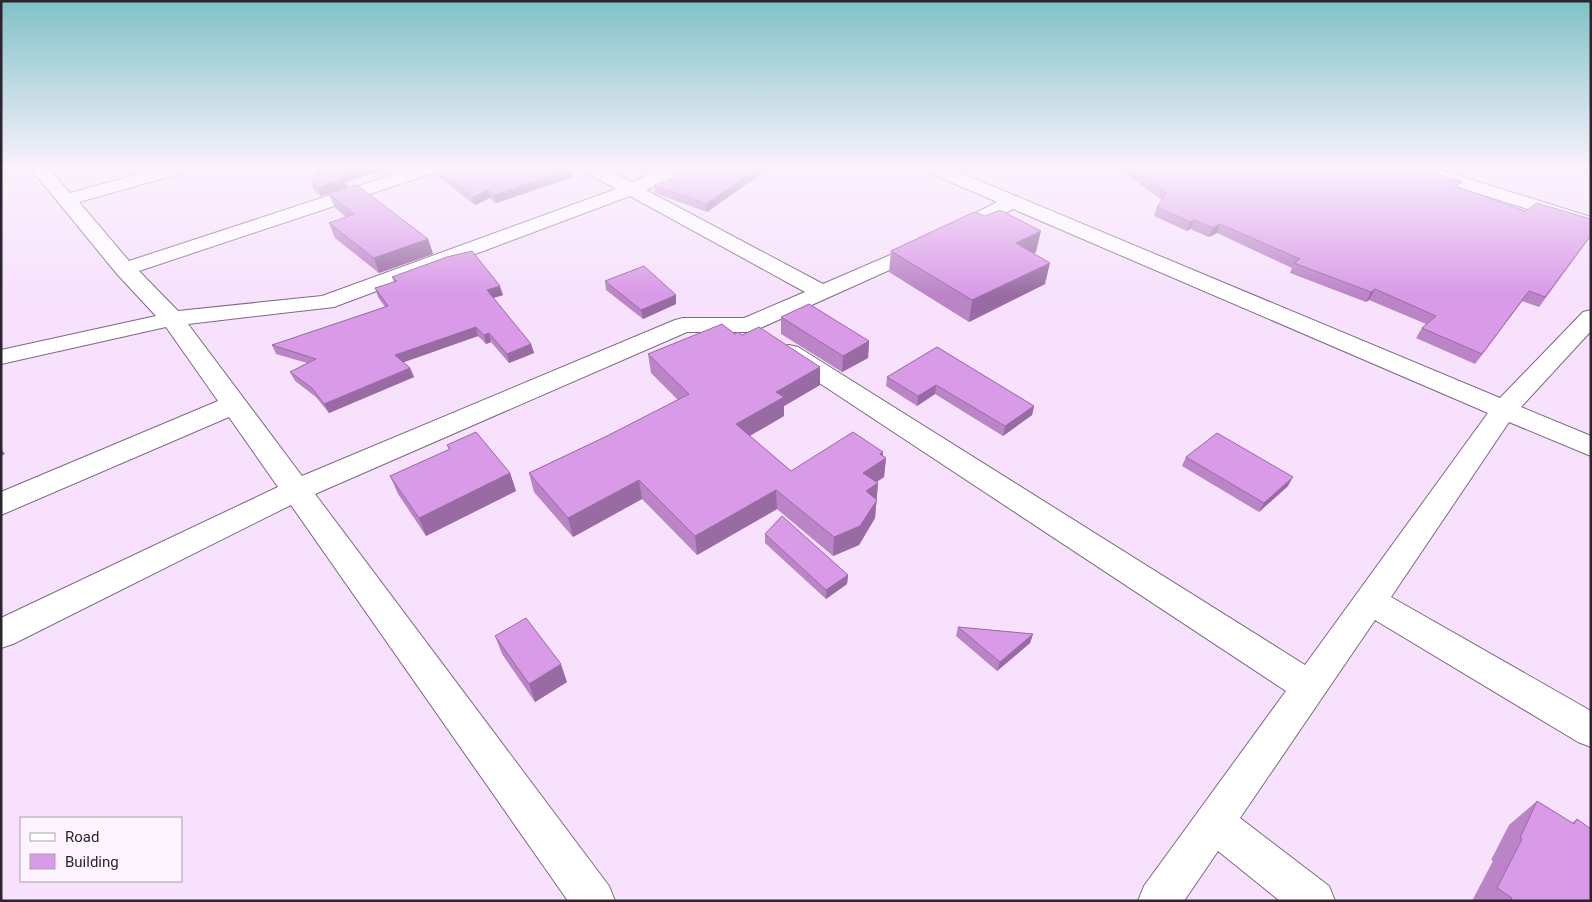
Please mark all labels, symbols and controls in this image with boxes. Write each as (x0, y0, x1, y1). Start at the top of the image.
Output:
legend (20, 817, 182, 882)
text: Road (65, 828, 99, 846)
text: Building (65, 853, 119, 871)

